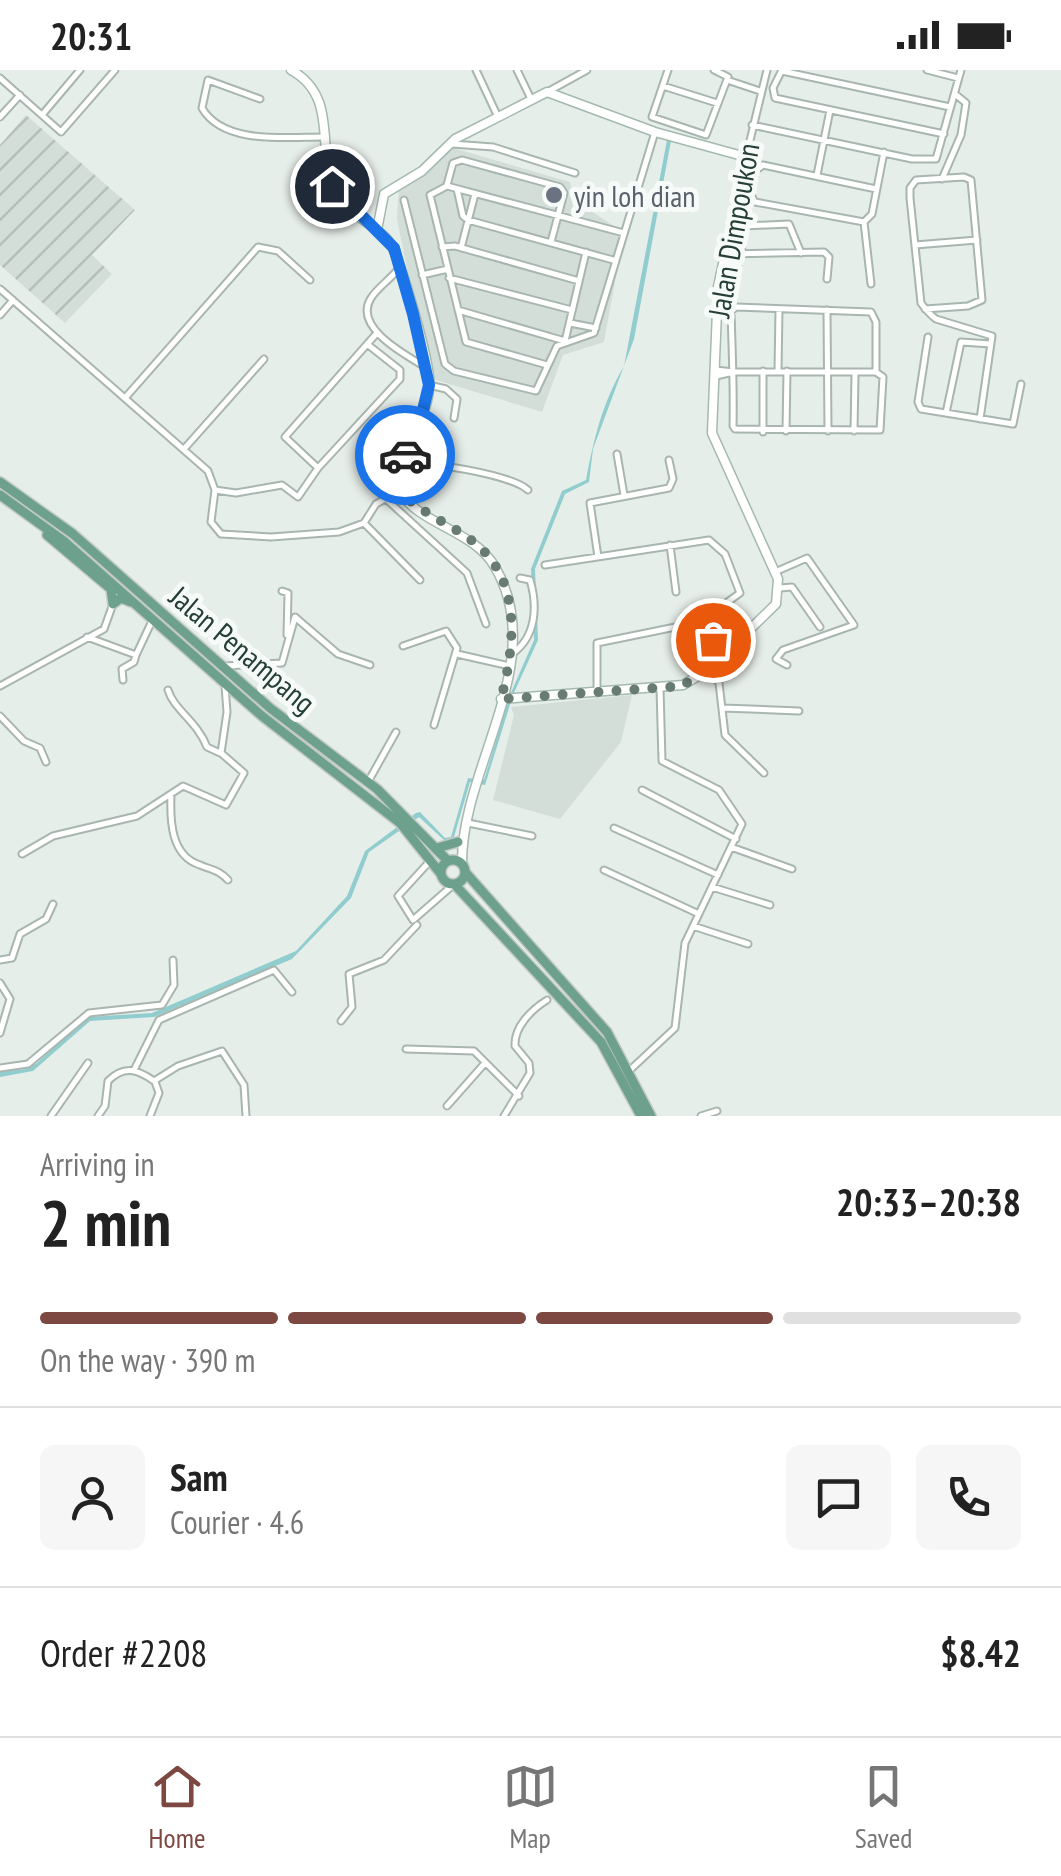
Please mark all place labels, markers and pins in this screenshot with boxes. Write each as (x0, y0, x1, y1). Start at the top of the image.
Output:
pin (290, 144, 375, 229)
place label: yin loh dian (574, 176, 696, 215)
marker: yin loh dian (543, 184, 565, 206)
pin (671, 598, 756, 683)

